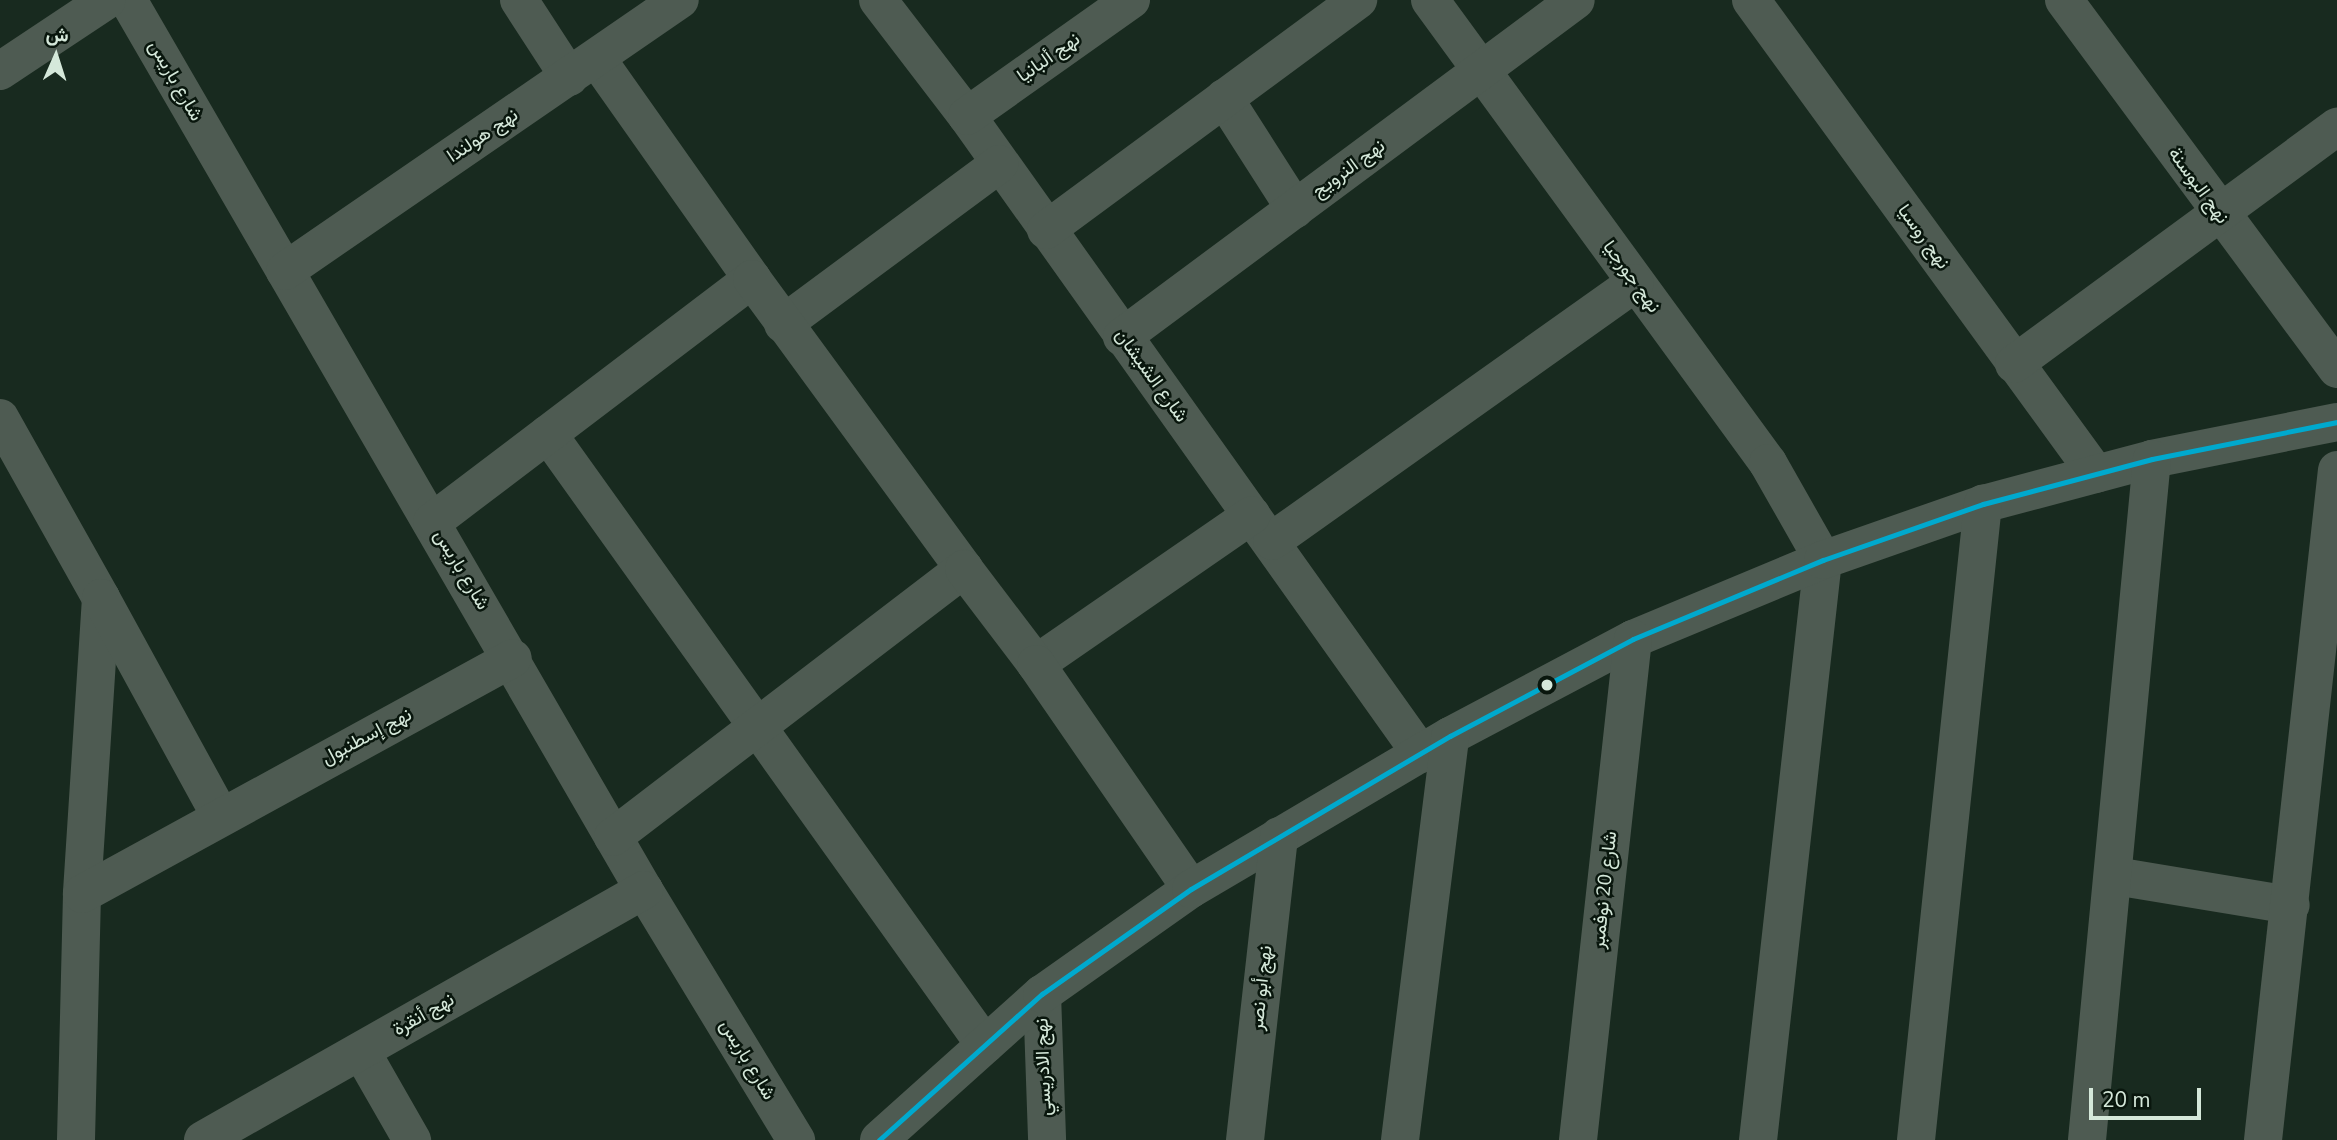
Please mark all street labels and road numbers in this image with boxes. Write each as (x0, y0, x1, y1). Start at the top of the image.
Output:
street label: نهج ألبانيا (1013, 28, 1085, 88)
street label: شارع باريس (143, 37, 207, 125)
street label: نهج هولندا (443, 104, 523, 168)
street label: نهج النرويج (1308, 135, 1390, 203)
street label: نهج البوسنة (2163, 143, 2233, 229)
street label: نهج روسيا (1892, 200, 1954, 274)
street label: نهج جورجيا (1597, 236, 1665, 318)
street label: شارع الشيشان (1110, 325, 1192, 427)
street label: شارع باريس (428, 526, 494, 614)
street label: نهج إسطنبول (318, 704, 416, 770)
street label: شارع 20 نوفمبر (1587, 830, 1623, 950)
street label: نهج أبو نصر (1246, 944, 1278, 1032)
street label: نهج أنقرة (389, 988, 459, 1042)
street label: شارع باريس (714, 1016, 780, 1104)
street label: نهج الادريسي (1031, 1018, 1057, 1116)

